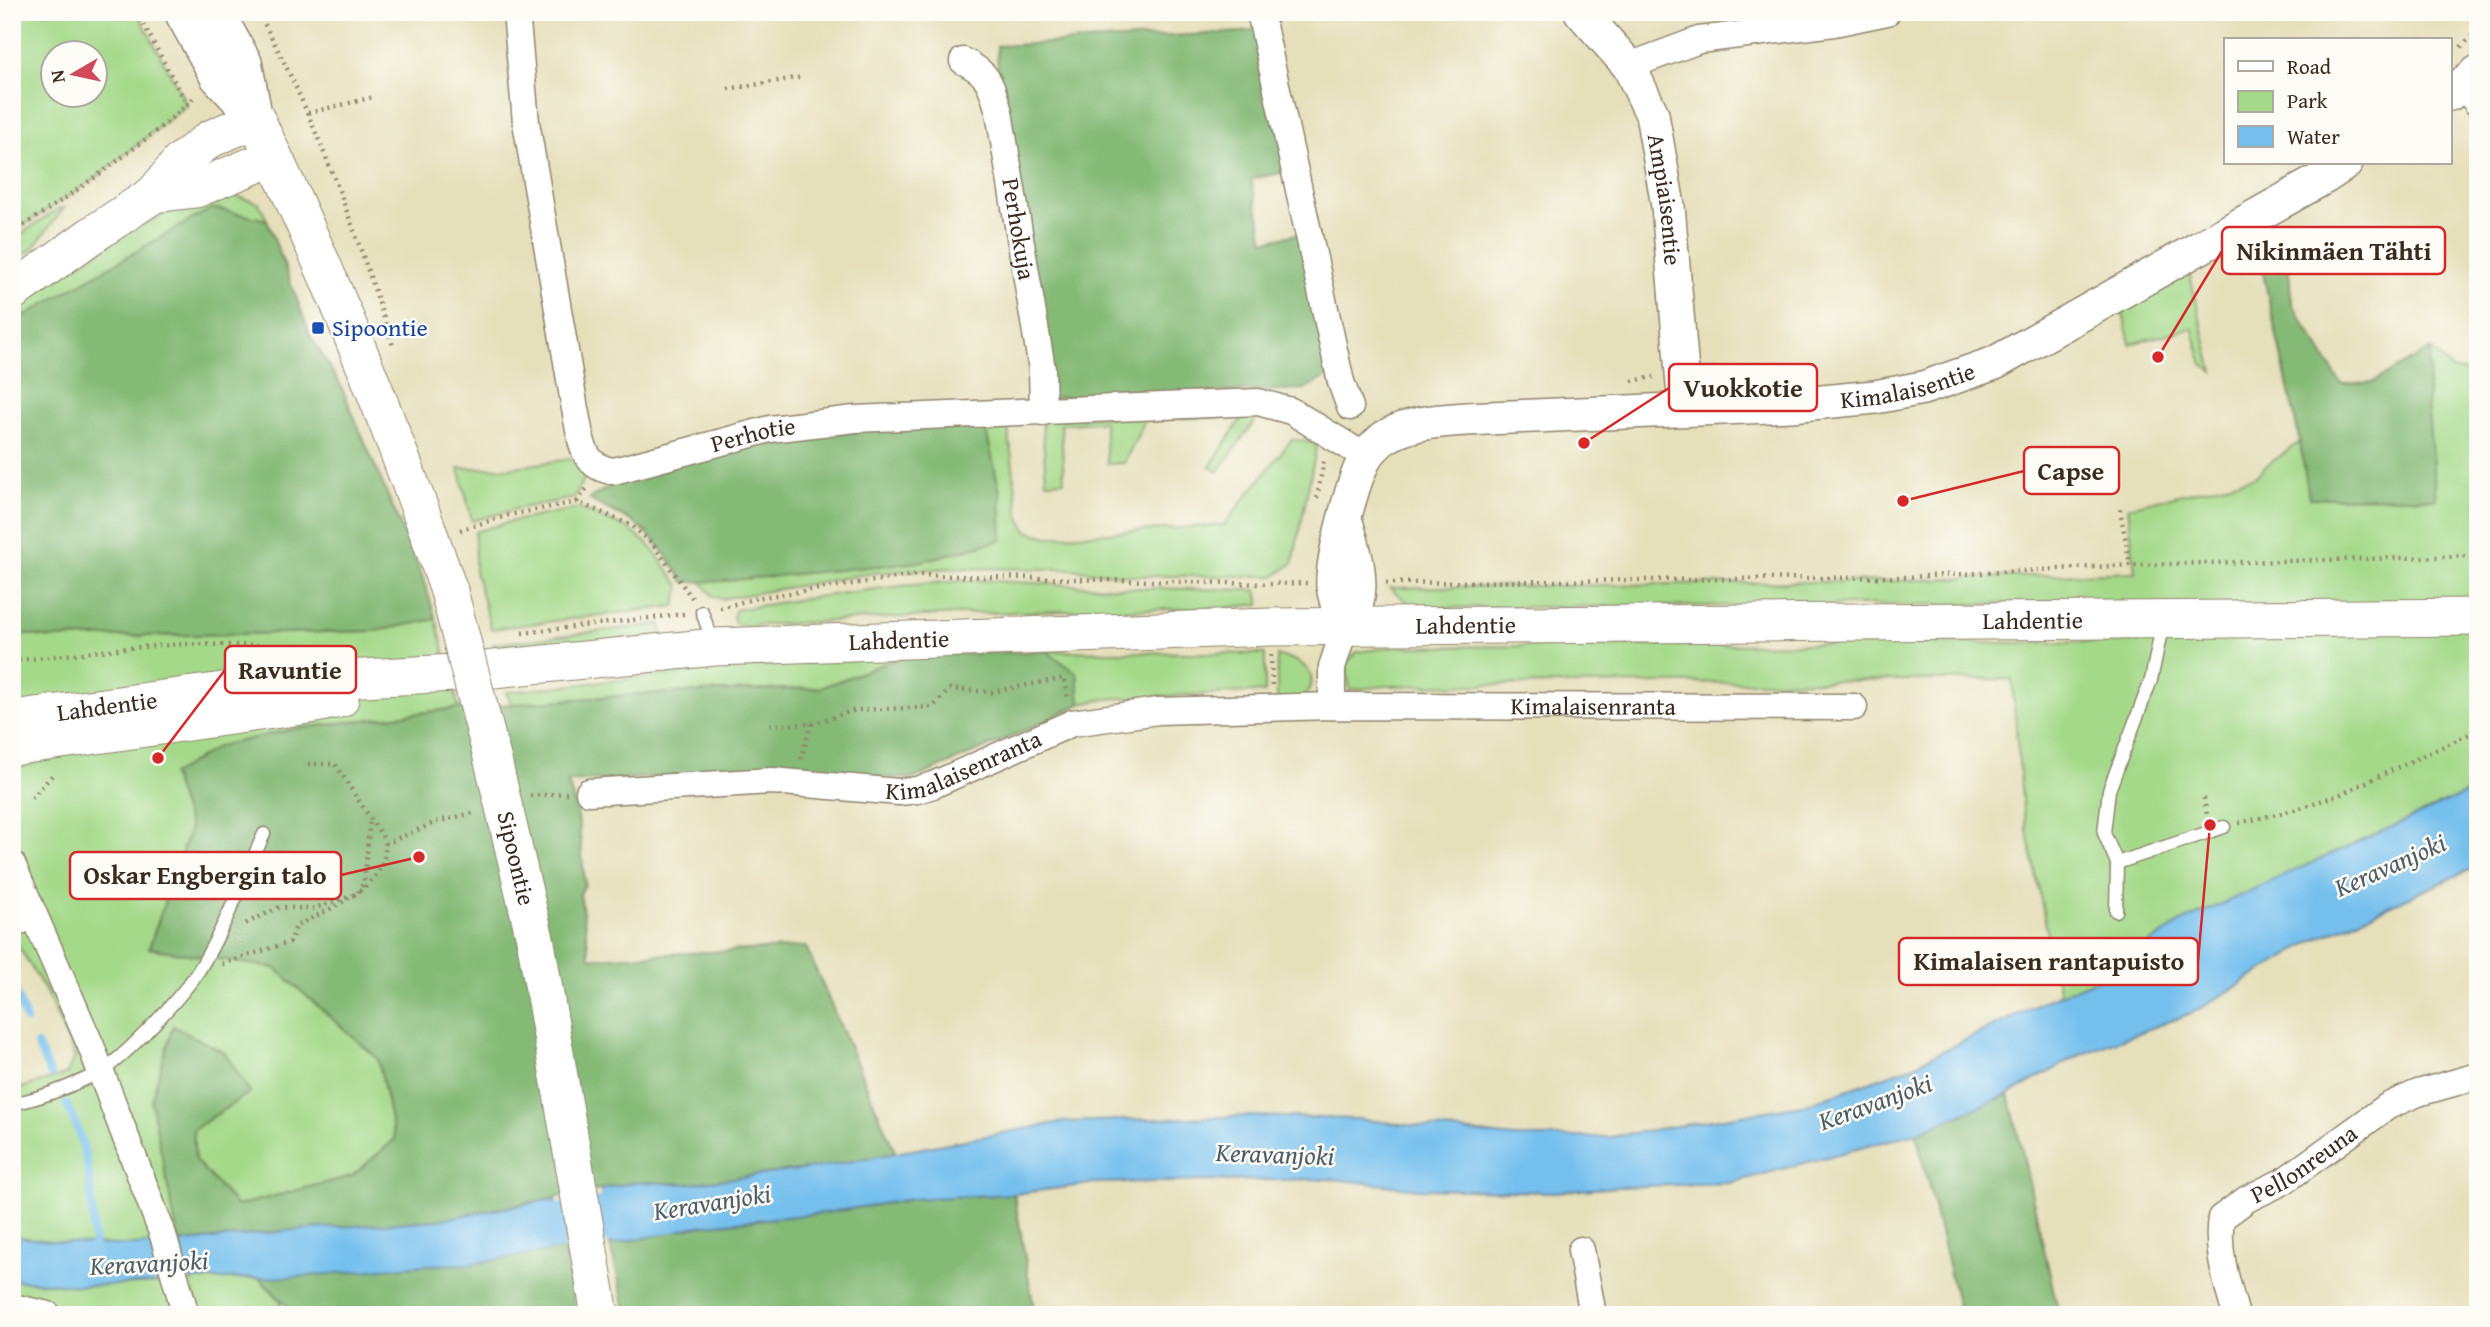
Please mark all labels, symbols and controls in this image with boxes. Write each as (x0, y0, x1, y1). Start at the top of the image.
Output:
north arrow (38, 38, 108, 108)
legend (2224, 38, 2452, 164)
text: Road (2287, 51, 2332, 82)
text: N (42, 68, 72, 85)
text: Park (2287, 85, 2328, 116)
text: Water (2287, 121, 2340, 152)
street label: Ampiaisentie (1639, 131, 1691, 267)
street label: Perhokuja (993, 175, 1045, 283)
callout: Nikinmäen Tähti (2222, 227, 2445, 274)
text: Nikinmäen Tähti (2236, 231, 2432, 270)
place label: Sipoontie (332, 310, 428, 345)
marker: Sipoontie (310, 320, 326, 336)
street label: Kimalaisentie (1839, 353, 1980, 417)
callout: Vuokkotie (1669, 364, 1817, 411)
text: Vuokkotie (1683, 368, 1803, 407)
street label: Perhotie (707, 408, 797, 461)
callout: Capse (2024, 447, 2119, 494)
text: Capse (2038, 451, 2105, 490)
street label: Lahdentie (1982, 602, 2083, 638)
street label: Lahdentie (1415, 607, 1516, 643)
street label: Lahdentie (848, 621, 950, 659)
callout: Ravuntie (225, 646, 356, 693)
text: Ravuntie (238, 650, 342, 689)
street label: Lahdentie (55, 682, 159, 730)
street label: Kimalaisenranta (1511, 688, 1677, 724)
street label: Kimalaisenranta (884, 721, 1047, 809)
street label: Sipoontie (488, 808, 545, 909)
water label: Keravanjoki (2327, 822, 2452, 907)
callout: Oskar Engbergin talo (70, 852, 341, 899)
text: Oskar Engbergin talo (83, 855, 327, 894)
callout: Kimalaisen rantapuisto (1899, 938, 2198, 985)
text: Kimalaisen rantapuisto (1914, 941, 2185, 980)
water label: Keravanjoki (1812, 1063, 1937, 1140)
street label: Pellonreuna (2244, 1115, 2365, 1212)
water label: Keravanjoki (1214, 1132, 1335, 1175)
water label: Keravanjoki (649, 1173, 774, 1230)
water label: Keravanjoki (88, 1240, 209, 1285)

